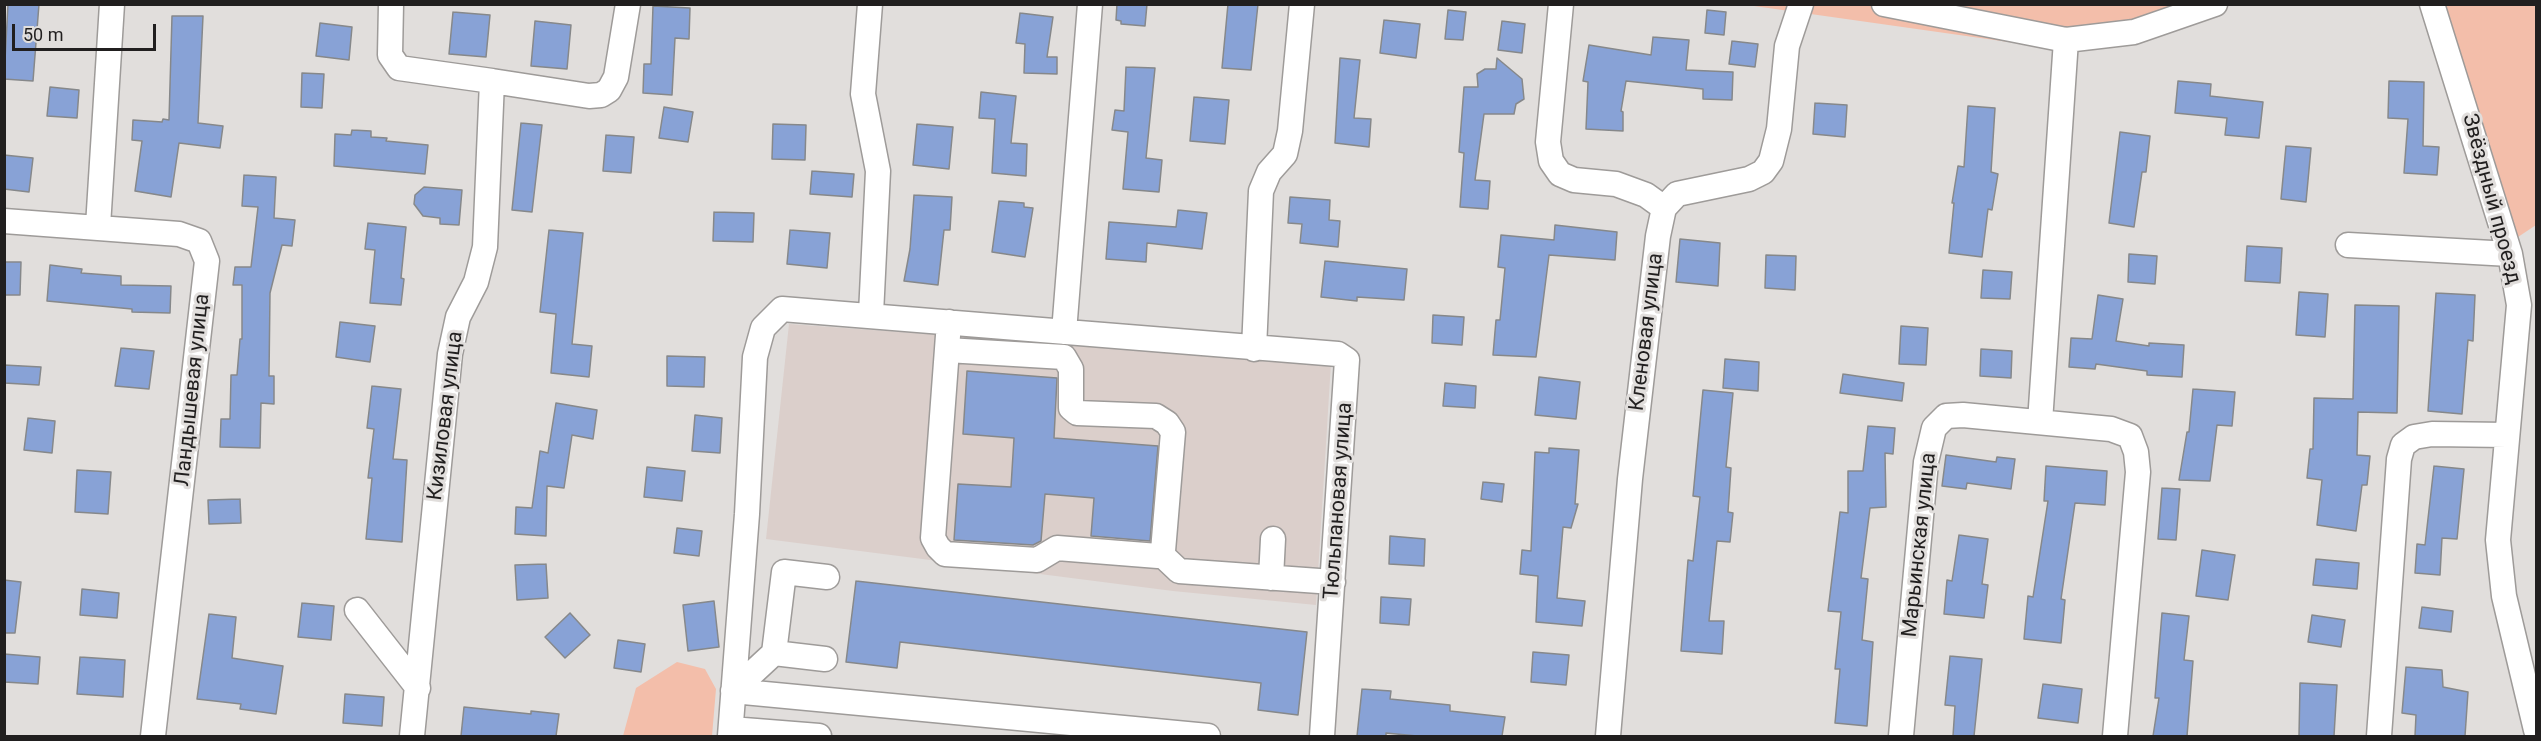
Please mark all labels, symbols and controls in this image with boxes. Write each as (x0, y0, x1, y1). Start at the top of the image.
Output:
scale bar (15, 12, 159, 50)
text: 50 m (23, 24, 63, 45)
street label: Звёздный проезд (2456, 111, 2526, 287)
street label: Кленовая улица (1625, 252, 1669, 412)
street label: Ландышевая улица (170, 293, 216, 487)
street label: Кизиловая улица (423, 330, 469, 502)
street label: Тюльпановая улица (1320, 402, 1358, 600)
street label: Марьинская улица (1898, 452, 1942, 638)

